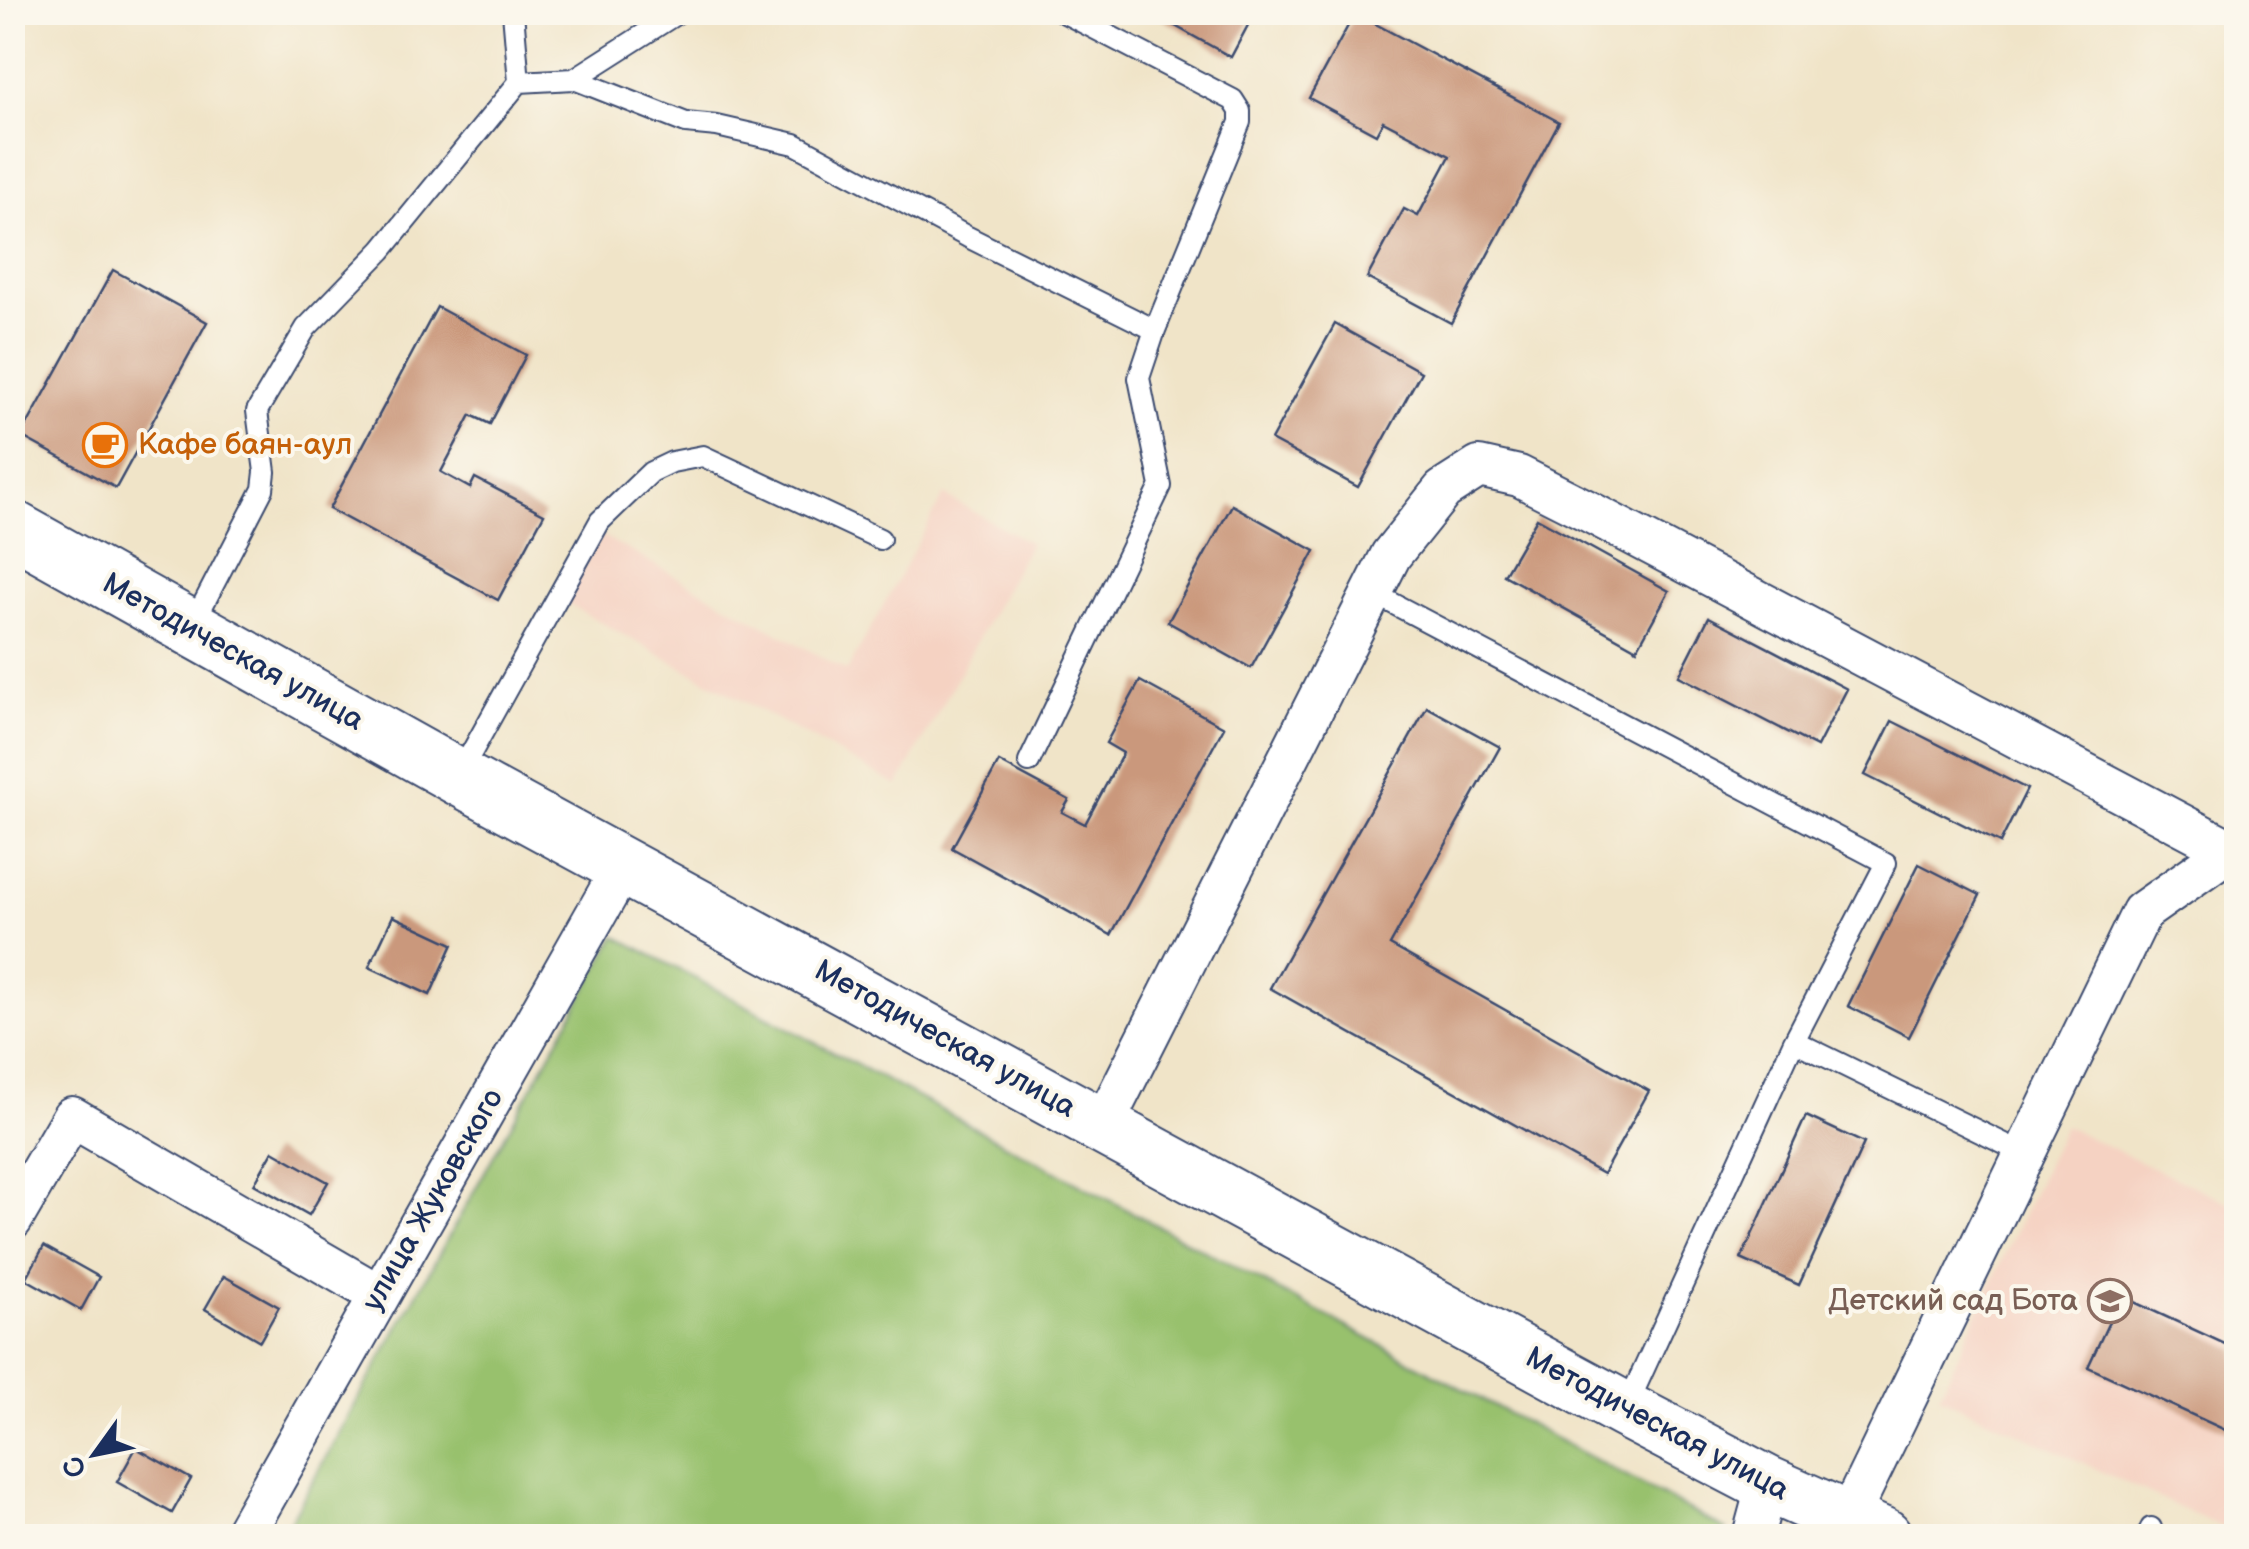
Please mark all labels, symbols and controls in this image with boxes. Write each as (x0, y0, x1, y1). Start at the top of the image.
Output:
cafe icon: Кафе баян-аул (82, 422, 128, 468)
place label: Кафе баян-аул (138, 427, 352, 463)
street label: Методическая улица (96, 565, 370, 739)
street label: Методическая улица (808, 952, 1082, 1126)
street label: улица Жуковского (355, 1083, 511, 1317)
school or university icon: Детский сад Бота (2087, 1278, 2133, 1324)
place label: Детский сад Бота (1828, 1283, 2078, 1319)
street label: Методическая улица (1519, 1339, 1795, 1509)
north arrow (45, 1404, 145, 1504)
text: С (56, 1449, 94, 1484)

